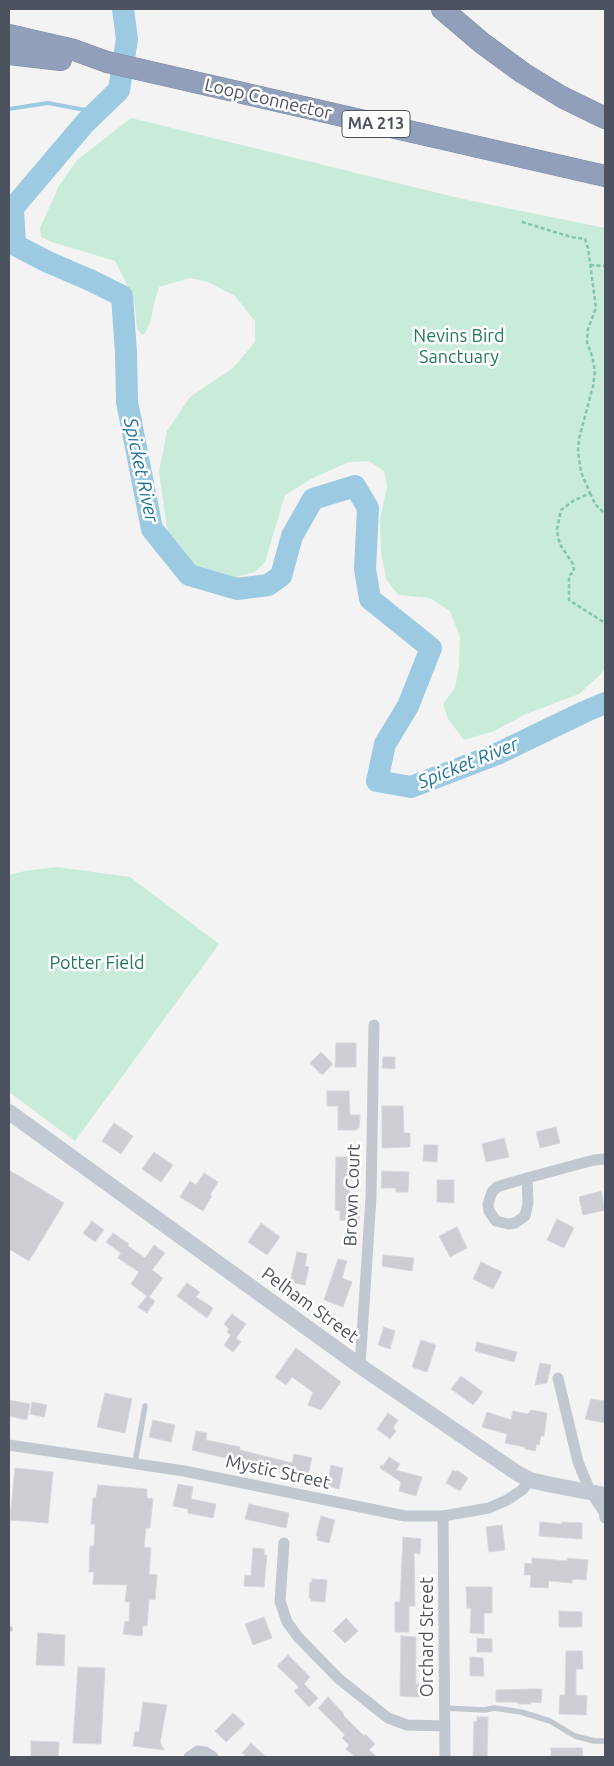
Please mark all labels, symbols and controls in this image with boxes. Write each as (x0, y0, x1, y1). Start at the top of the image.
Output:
street label: Loop Connector (202, 74, 334, 124)
road number: MA 213 (342, 110, 410, 138)
park label: Nevins Bird Sanctuary (413, 325, 505, 368)
water label: Spicket River (119, 416, 163, 524)
water label: Spicket River (414, 733, 522, 793)
park label: Potter Field (49, 952, 145, 974)
street label: Brown Court (339, 1143, 365, 1247)
street label: Pelham Street (257, 1263, 363, 1347)
street label: Mystic Street (224, 1450, 332, 1494)
street label: Orchard Street (416, 1577, 438, 1697)

